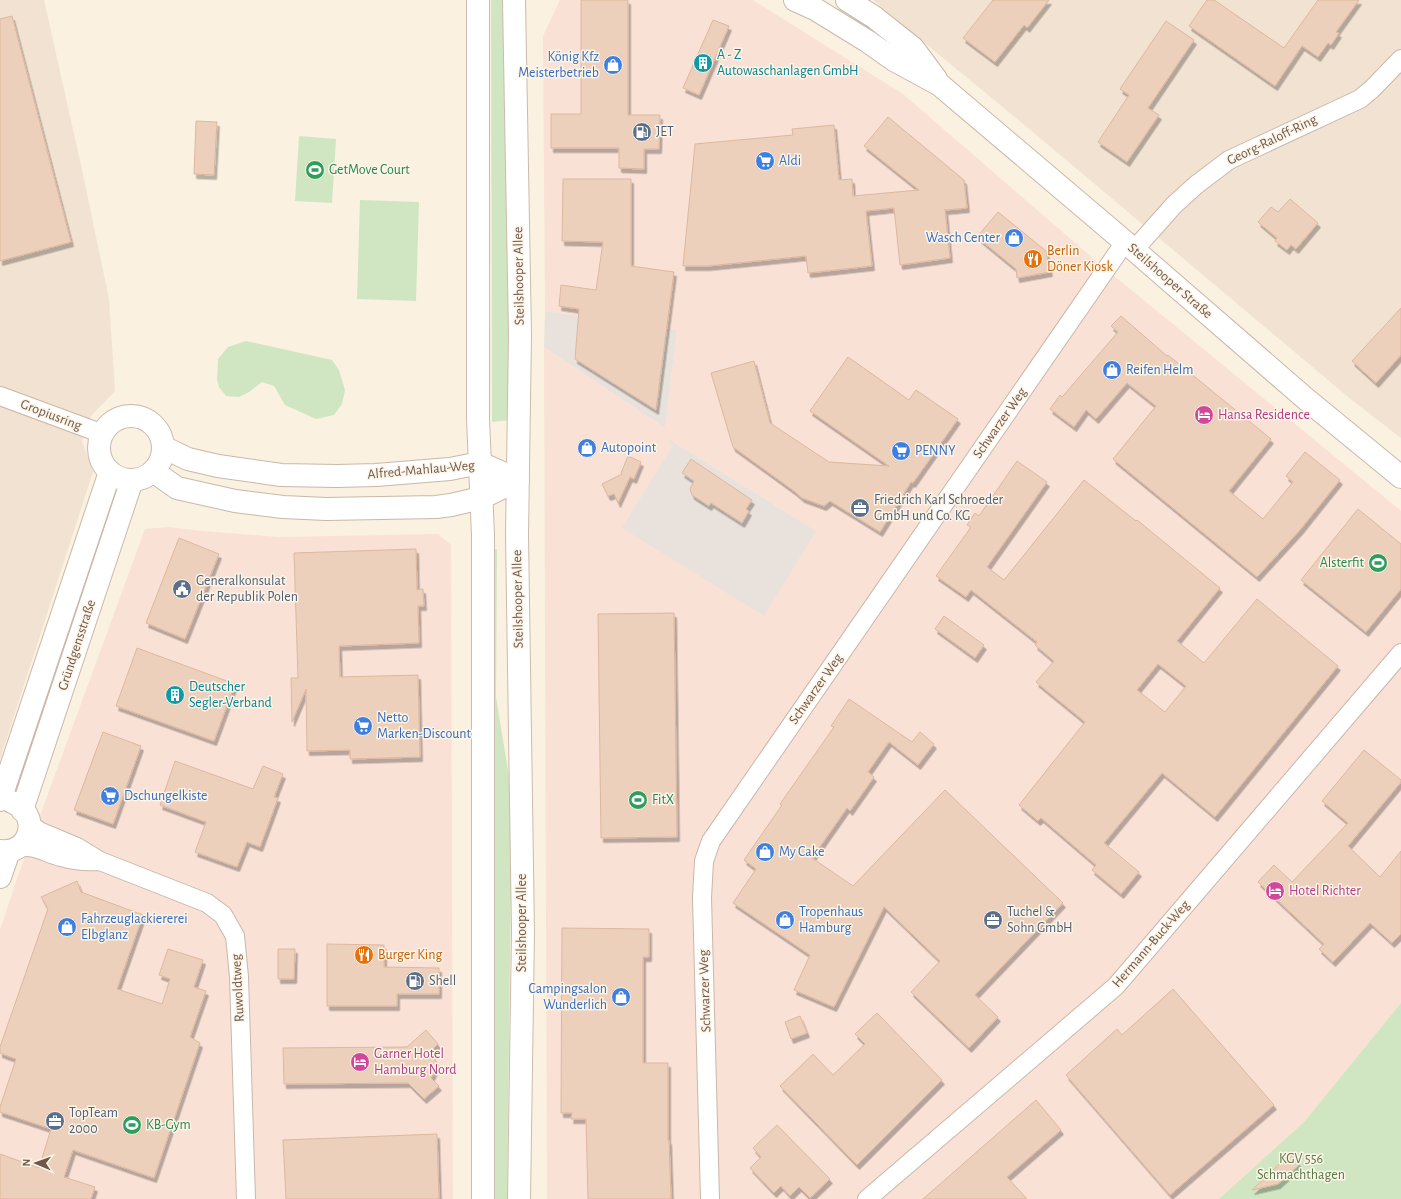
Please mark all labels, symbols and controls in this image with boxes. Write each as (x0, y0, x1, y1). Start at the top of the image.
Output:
place label: A - Z Autowaschanlagen GmbH (717, 48, 859, 78)
place label: König Kfz Meisterbetrieb (518, 50, 599, 80)
building icon: A - Z Autowaschanlagen GmbH (692, 52, 714, 74)
shop icon: König Kfz Meisterbetrieb (602, 54, 624, 76)
street label: Georg-Raloff-Ring (1225, 112, 1319, 168)
fuel station icon: JET (631, 121, 653, 143)
place label: JET (656, 125, 674, 139)
supermarket icon: Aldi (754, 150, 776, 172)
place label: Aldi (779, 154, 801, 168)
sports icon: GetMove Court (304, 159, 326, 181)
place label: GetMove Court (329, 163, 410, 177)
street label: Steilshooper Allee (511, 227, 527, 325)
shop icon: Wasch Center (1003, 227, 1025, 249)
place label: Wasch Center (926, 231, 1000, 245)
street label: Steilshooper Straße (1125, 241, 1215, 321)
place label: Berlin Döner Kiosk (1047, 244, 1113, 274)
restaurant icon: Berlin Döner Kiosk (1022, 248, 1044, 270)
shop icon: Reifen Helm (1101, 359, 1123, 381)
place label: Reifen Helm (1126, 363, 1194, 377)
street label: Schwarzer Weg (971, 385, 1030, 461)
street label: Gropiusring (18, 397, 84, 433)
hotel icon: Hansa Residence (1193, 404, 1215, 426)
place label: Hansa Residence (1218, 408, 1310, 422)
shop icon: Autopoint (576, 437, 598, 459)
supermarket icon: PENNY (890, 440, 912, 462)
place label: Autopoint (601, 441, 657, 455)
place label: PENNY (915, 444, 956, 458)
street label: Alfred-Mahlau-Weg (367, 458, 475, 482)
place label: Friedrich Karl Schroeder GmbH und Co. KG (874, 493, 1004, 523)
office icon: Friedrich Karl Schroeder GmbH und Co. KG (849, 497, 871, 519)
street label: Steilshooper Allee (510, 550, 526, 648)
sports icon: Alsterfit (1367, 552, 1389, 574)
place label: Alsterfit (1320, 556, 1365, 570)
place label: Generalkonsulat der Republik Polen (196, 574, 298, 604)
public building icon: Generalkonsulat der Republik Polen (171, 578, 193, 600)
street label: Gründgensstraße (56, 598, 98, 692)
street label: Schwarzer Weg (787, 651, 846, 727)
place label: Deutscher Segler-Verband (189, 680, 272, 710)
building icon: Deutscher Segler-Verband (164, 684, 186, 706)
place label: Netto Marken-Discount (377, 711, 472, 741)
supermarket icon: Netto Marken-Discount (352, 715, 374, 737)
supermarket icon: Dschungelkiste (99, 785, 121, 807)
place label: Dschungelkiste (124, 789, 208, 803)
sports icon: FitX (627, 789, 649, 811)
place label: FitX (652, 793, 674, 807)
shop icon: My Cake (754, 841, 776, 863)
place label: My Cake (779, 845, 824, 859)
street label: Steilshooper Allee (515, 874, 529, 972)
hotel icon: Hotel Richter (1264, 880, 1286, 902)
place label: Hotel Richter (1289, 884, 1361, 898)
street label: Hermann-Buck-Weg (1110, 898, 1193, 990)
place label: Tropenhaus Hamburg (799, 905, 863, 935)
place label: Tuchel & Sohn GmbH (1007, 905, 1073, 935)
shop icon: Tropenhaus Hamburg (774, 909, 796, 931)
office icon: Tuchel & Sohn GmbH (982, 909, 1004, 931)
place label: Fahrzeuglackiererei Elbglanz (81, 912, 188, 942)
shop icon: Fahrzeuglackiererei Elbglanz (56, 916, 78, 938)
restaurant icon: Burger King (353, 944, 375, 966)
place label: Burger King (378, 948, 442, 962)
street label: Schwarzer Weg (697, 949, 713, 1033)
street label: Ruwoldtweg (229, 953, 247, 1022)
fuel station icon: Shell (404, 970, 426, 992)
place label: Shell (429, 974, 456, 988)
place label: Campingsalon Wunderlich (529, 982, 607, 1012)
shop icon: Campingsalon Wunderlich (610, 986, 632, 1008)
place label: Garner Hotel Hamburg Nord (374, 1047, 456, 1077)
hotel icon: Garner Hotel Hamburg Nord (349, 1051, 371, 1073)
place label: TopTeam 2000 (69, 1106, 118, 1136)
office icon: TopTeam 2000 (44, 1110, 66, 1132)
sports icon: KB-Gym (121, 1114, 143, 1136)
place label: KB-Gym (146, 1118, 191, 1132)
north arrow (16, 1143, 56, 1183)
park label: KGV 556 Schmachthagen (1257, 1152, 1345, 1182)
text: N (21, 1159, 32, 1167)

